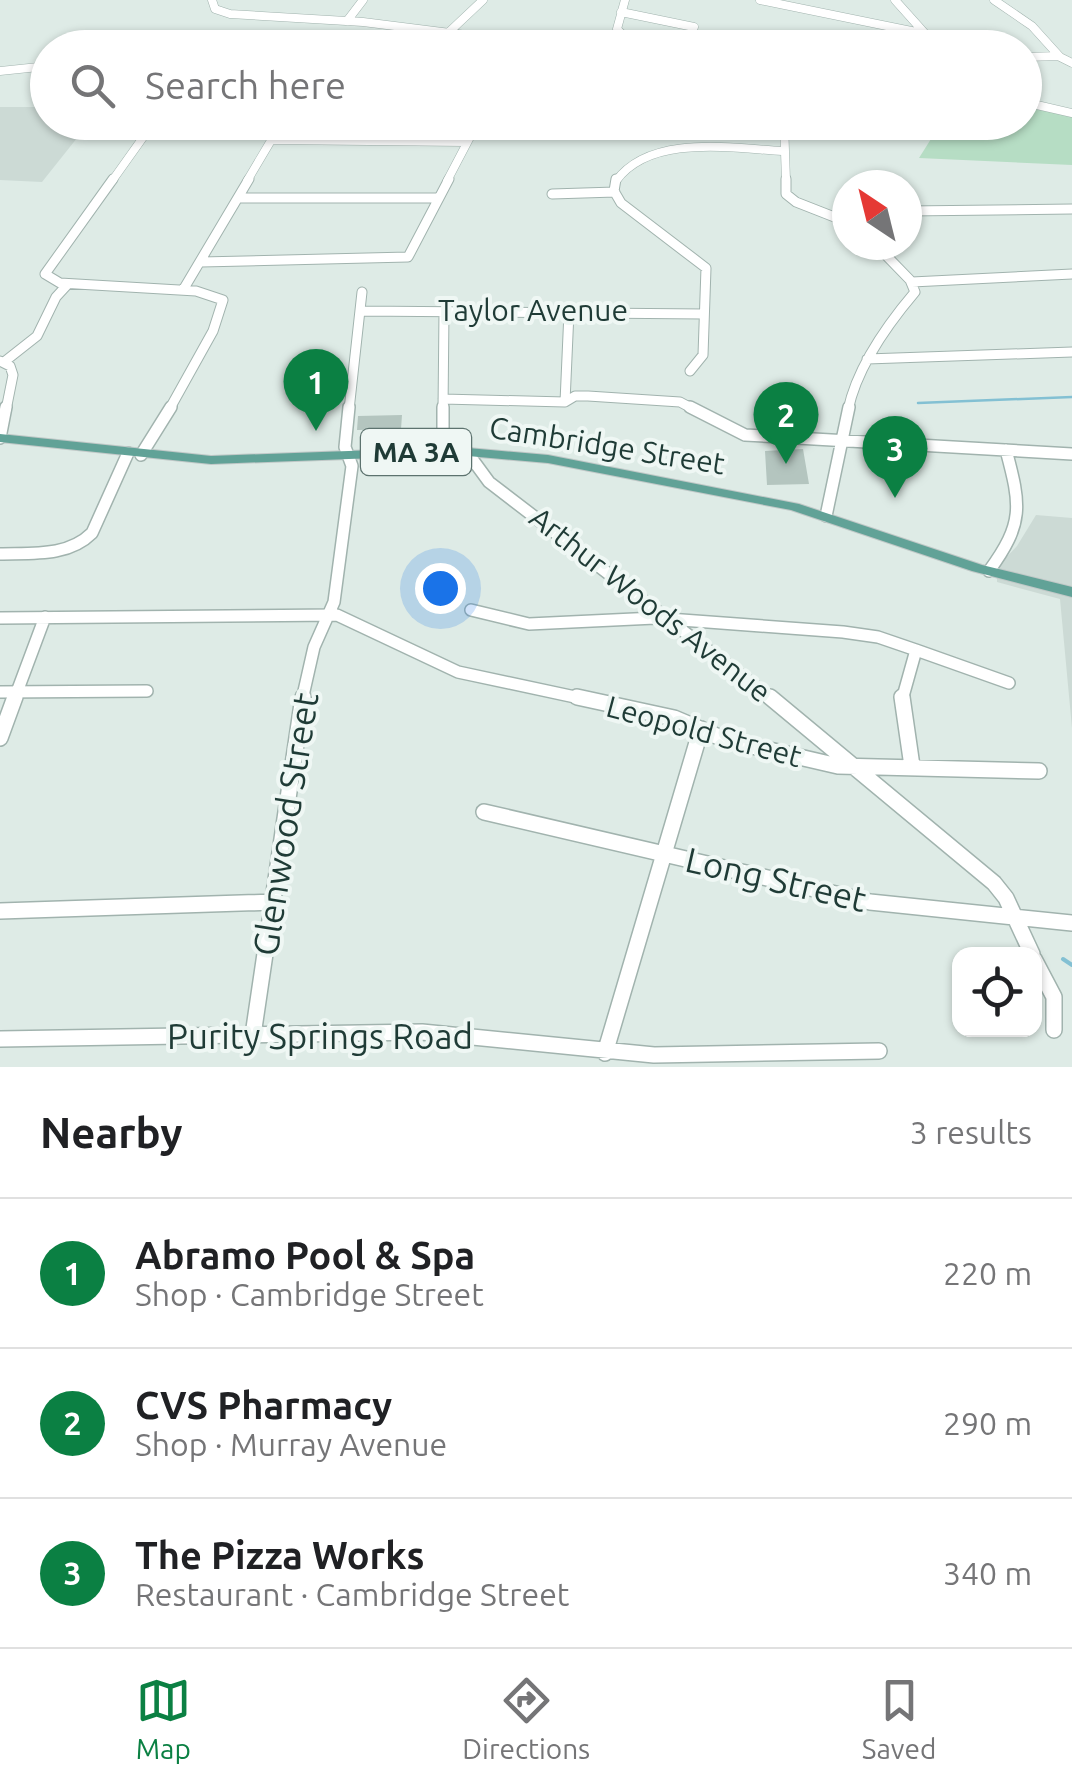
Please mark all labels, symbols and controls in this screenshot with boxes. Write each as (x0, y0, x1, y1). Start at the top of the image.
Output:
search box (30, 30, 1042, 140)
icon: search (65, 58, 120, 113)
text: Search here (145, 64, 346, 106)
north arrow (832, 170, 922, 260)
street label: Taylor Avenue (438, 293, 628, 327)
pin: 1 (284, 348, 348, 431)
pin: 2 (754, 382, 818, 464)
street label: Cambridge Street (487, 410, 728, 480)
pin: 3 (862, 416, 928, 498)
road number: MA 3A (361, 429, 471, 475)
street label: Arthur Woods Avenue (523, 500, 778, 709)
your location (415, 563, 466, 614)
street label: Glenwood Street (244, 689, 326, 958)
street label: Leopold Street (603, 689, 806, 773)
street label: Long Street (682, 839, 871, 919)
map controls (952, 947, 1042, 1037)
button: locate (952, 947, 1042, 1037)
street label: Purity Springs Road (167, 1016, 473, 1056)
text: Nearby (40, 1109, 183, 1156)
text: 3 results (910, 1114, 1032, 1150)
text: Abramo Pool & Spa (135, 1234, 475, 1276)
text: 1 (63, 1255, 82, 1291)
text: 220 m (943, 1255, 1032, 1291)
text: Shop · Cambridge Street (135, 1276, 484, 1312)
text: CVS Pharmacy (135, 1384, 392, 1426)
text: 2 (63, 1405, 82, 1441)
text: 290 m (943, 1405, 1032, 1441)
text: Shop · Murray Avenue (135, 1426, 447, 1462)
text: The Pizza Works (135, 1534, 424, 1576)
text: 3 (63, 1555, 82, 1591)
text: 340 m (943, 1555, 1032, 1591)
text: Restaurant · Cambridge Street (135, 1576, 569, 1612)
tab: Map (136, 1673, 191, 1764)
tab: Directions (462, 1673, 590, 1764)
tab: Saved (862, 1673, 936, 1764)

